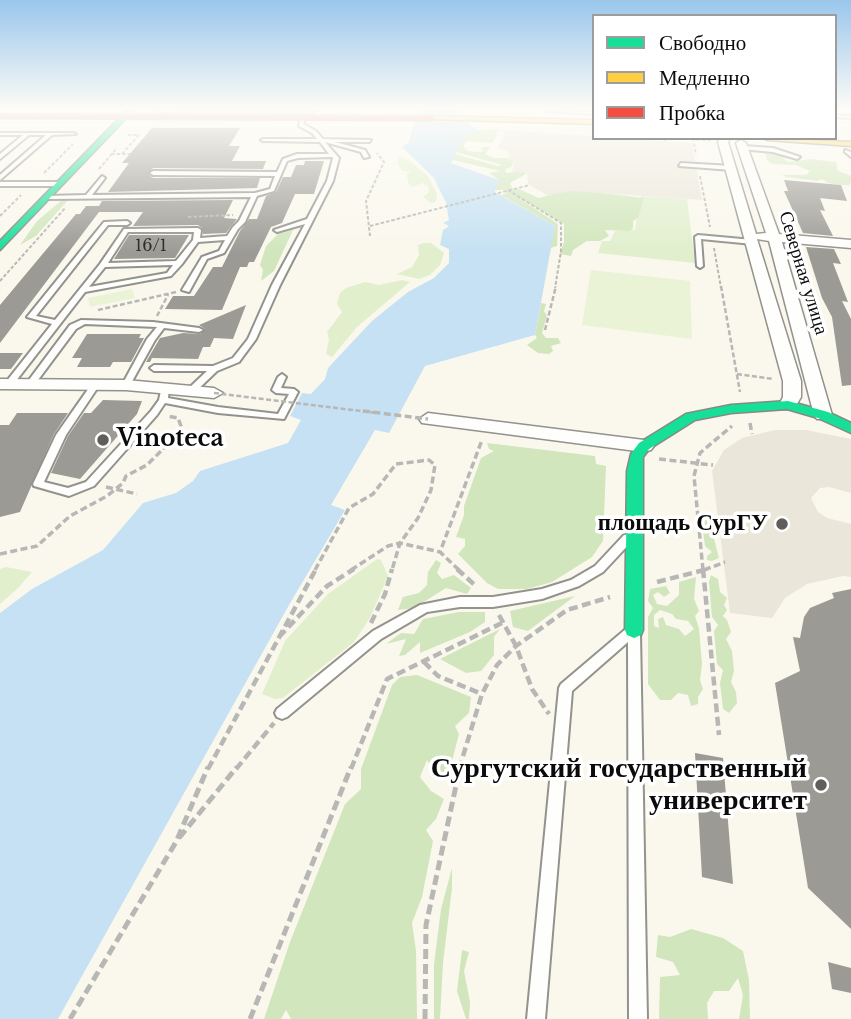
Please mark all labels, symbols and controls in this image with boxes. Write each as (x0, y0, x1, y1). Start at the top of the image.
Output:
legend (592, 14, 837, 140)
text: Свободно (659, 30, 746, 56)
text: Медленно (659, 65, 750, 91)
text: Пробка (659, 100, 725, 126)
street label: Северная улица (773, 209, 833, 337)
house number: 16/1 (135, 236, 167, 256)
place label: Vinoteca (117, 426, 224, 454)
marker: Vinoteca (95, 432, 111, 448)
place label: площадь СурГУ (598, 510, 768, 538)
marker: площадь СурГУ (774, 516, 790, 532)
place label: Сургутский государственный университет (431, 752, 807, 818)
marker: Сургутский государственный университет (813, 777, 829, 793)

